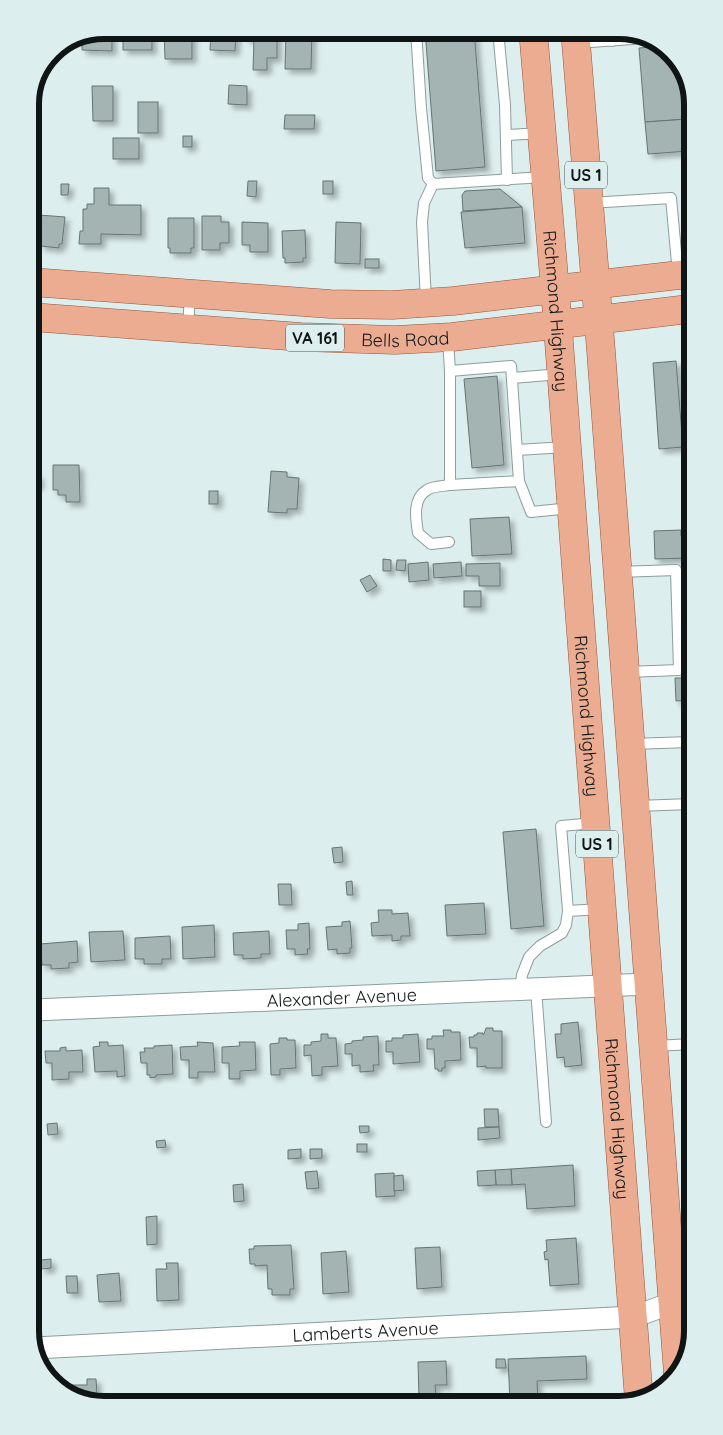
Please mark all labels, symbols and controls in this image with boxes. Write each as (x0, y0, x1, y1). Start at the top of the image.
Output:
road number: US 1 (565, 162, 607, 188)
street label: Richmond Highway (539, 229, 574, 393)
road number: VA 161 (286, 324, 344, 352)
street label: Bells Road (361, 326, 450, 352)
street label: Richmond Highway (570, 634, 605, 798)
road number: US 1 (576, 831, 618, 858)
street label: Alexander Avenue (266, 982, 417, 1012)
street label: Richmond Highway (600, 1037, 635, 1200)
street label: Lamberts Avenue (292, 1316, 439, 1346)

